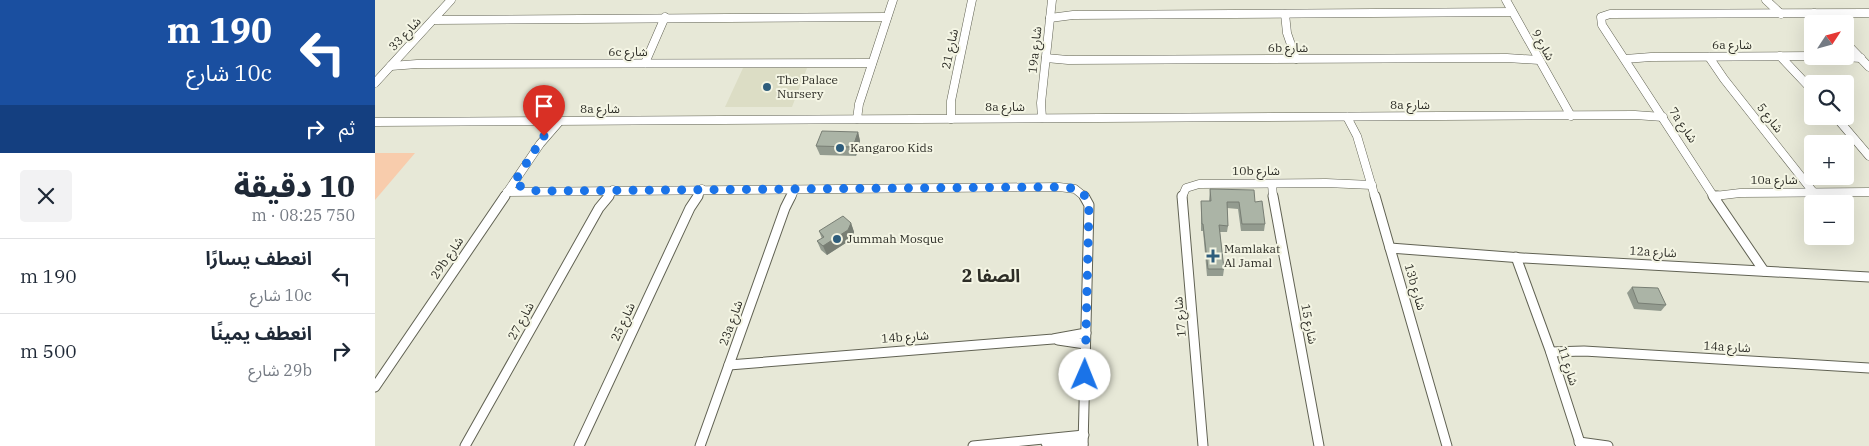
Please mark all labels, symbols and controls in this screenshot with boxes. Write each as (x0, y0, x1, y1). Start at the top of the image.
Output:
text: 190 m (167, 7, 272, 53)
street label: شارع 33 (385, 14, 425, 55)
north arrow (1804, 15, 1854, 65)
map controls (1804, 15, 1854, 245)
icon: left (290, 20, 355, 85)
street label: 19a شارع (1025, 26, 1046, 74)
street label: شارع 21 (938, 27, 963, 71)
street label: شارع 9 (1527, 27, 1558, 64)
street label: 6a شارع (1712, 37, 1752, 54)
street label: 6b شارع (1268, 40, 1308, 57)
street label: 6c شارع (608, 44, 648, 61)
text: 10c شارع (186, 58, 272, 87)
place label: The Palace Nursery (777, 72, 838, 101)
button: search (1804, 75, 1854, 125)
marker: The Palace Nursery (761, 81, 773, 93)
pin (523, 85, 565, 136)
icon: arrive (530, 92, 558, 120)
street label: 8a شارع (1390, 97, 1430, 114)
street label: 8a شارع (985, 99, 1025, 116)
street label: شارع 5 (1753, 100, 1787, 137)
street label: 8a شارع (580, 101, 620, 118)
street label: 7a شارع (1664, 104, 1701, 147)
icon: right (301, 115, 329, 143)
text: ثم (339, 116, 355, 140)
button: + (1804, 135, 1854, 185)
place label: Kangaroo Kids (850, 140, 933, 155)
marker: Kangaroo Kids (834, 142, 846, 154)
street label: 10b شارع (1232, 163, 1280, 180)
text: 10 دقيقة (234, 166, 355, 205)
button: close (20, 170, 72, 222)
street label: 10a شارع (1750, 172, 1798, 189)
button: − (1804, 195, 1854, 245)
text: 750 m · 08:25 (252, 205, 355, 225)
place label: Jummah Mosque (847, 231, 944, 246)
marker: Jummah Mosque (831, 233, 843, 245)
street label: 29b شارع (427, 234, 468, 283)
place label: Mamlakat Al Jamal (1224, 241, 1280, 270)
street label: 12a شارع (1629, 243, 1677, 262)
text: انعطف يسارًا (206, 246, 312, 270)
marker: Mamlakat Al Jamal (1206, 249, 1220, 263)
icon: left (327, 262, 355, 290)
street label: 13b شارع (1400, 262, 1429, 312)
text: 190 m (20, 264, 77, 288)
district label: الصفا 2 (962, 264, 1020, 287)
text: 10c شارع (250, 285, 312, 305)
street label: شارع 17 (1170, 296, 1191, 338)
street label: 23a شارع (715, 298, 748, 348)
street label: شارع 27 (504, 299, 539, 343)
street label: شارع 25 (607, 300, 640, 344)
street label: شارع 15 (1296, 303, 1321, 346)
text: انعطف يمينًا (210, 321, 312, 345)
street label: 14b شارع (881, 327, 929, 348)
icon: right (327, 337, 355, 365)
street label: 14a شارع (1703, 338, 1751, 357)
text: 500 m (20, 339, 77, 363)
street label: شارع 11 (1553, 344, 1582, 388)
position arrow (1058, 348, 1110, 400)
text: 29b شارع (248, 360, 312, 380)

